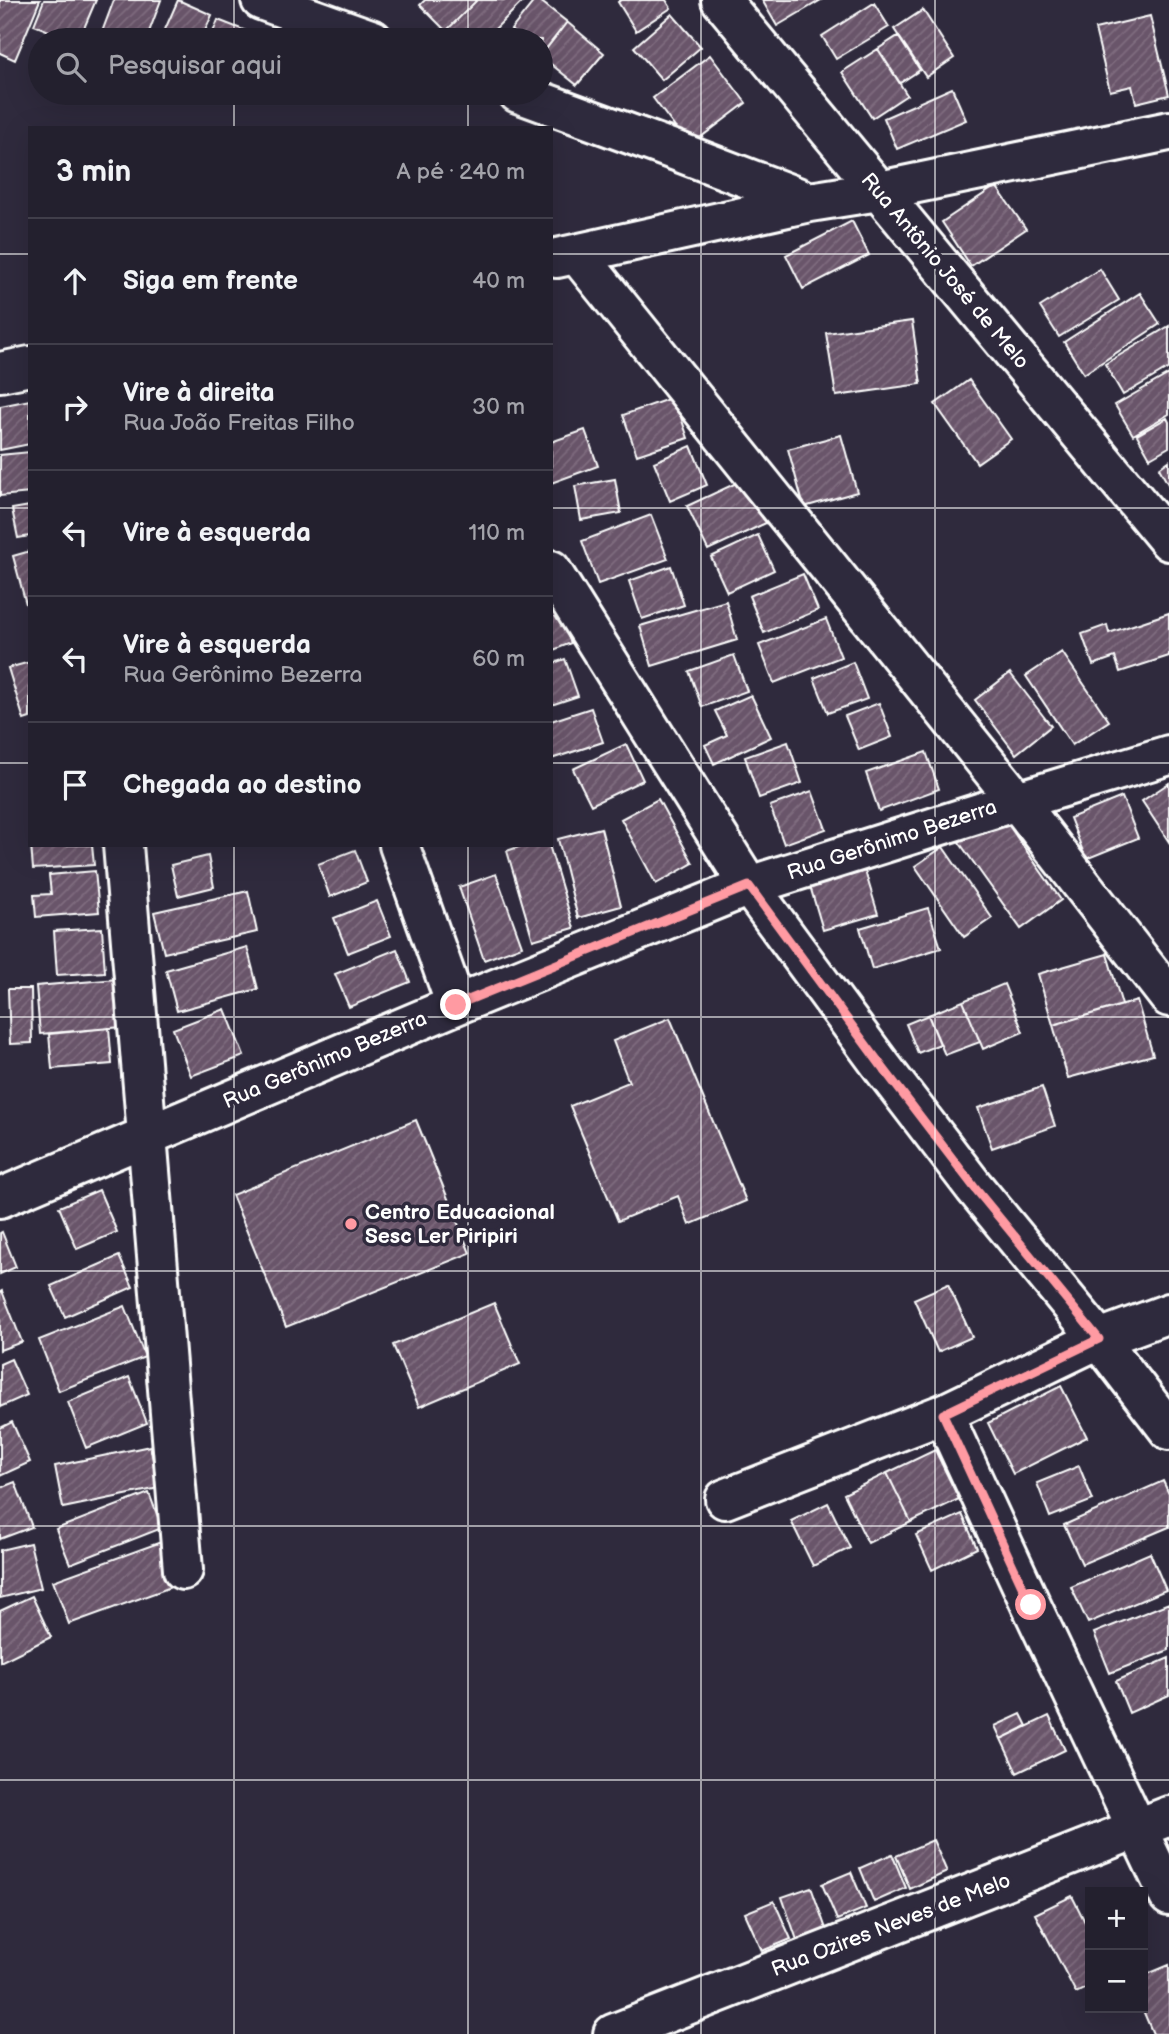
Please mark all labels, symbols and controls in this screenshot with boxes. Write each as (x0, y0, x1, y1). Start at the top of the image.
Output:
search box (28, 28, 553, 105)
icon: search (52, 48, 90, 86)
text: Pesquisar aqui (108, 51, 282, 82)
text: 3 min (56, 154, 131, 190)
text: A pé · 240 m (397, 158, 525, 186)
street label: Rua Antônio José de Melo (856, 168, 1034, 374)
icon: ahead (56, 262, 94, 300)
text: Siga em frente (123, 266, 298, 297)
text: 40 m (472, 267, 525, 295)
text: Vire à direita (123, 378, 275, 409)
icon: right (56, 388, 94, 426)
text: 30 m (472, 393, 525, 421)
text: Rua João Freitas Filho (123, 409, 355, 437)
icon: left (56, 514, 94, 552)
text: Vire à esquerda (123, 518, 311, 549)
text: 110 m (468, 519, 525, 547)
text: Vire à esquerda (123, 630, 311, 661)
icon: left (56, 640, 94, 678)
text: 60 m (472, 645, 525, 673)
text: Rua Gerônimo Bezerra (123, 661, 363, 689)
icon: arrive (56, 766, 94, 804)
text: Chegada ao destino (123, 770, 361, 801)
street label: Rua Gerônimo Bezerra (784, 794, 1000, 886)
route end (440, 989, 471, 1020)
street label: Rua Gerônimo Bezerra (219, 1006, 431, 1114)
place label: Centro Educacional Sesc Ler Piripiri (365, 1200, 555, 1249)
marker: Centro Educacional Sesc Ler Piripiri (343, 1216, 359, 1232)
route start (1015, 1589, 1046, 1620)
street label: Rua Ozires Neves de Melo (768, 1868, 1014, 1982)
map controls (1085, 1887, 1148, 2013)
button: + (1085, 1887, 1148, 1950)
button: − (1085, 1950, 1148, 2013)

